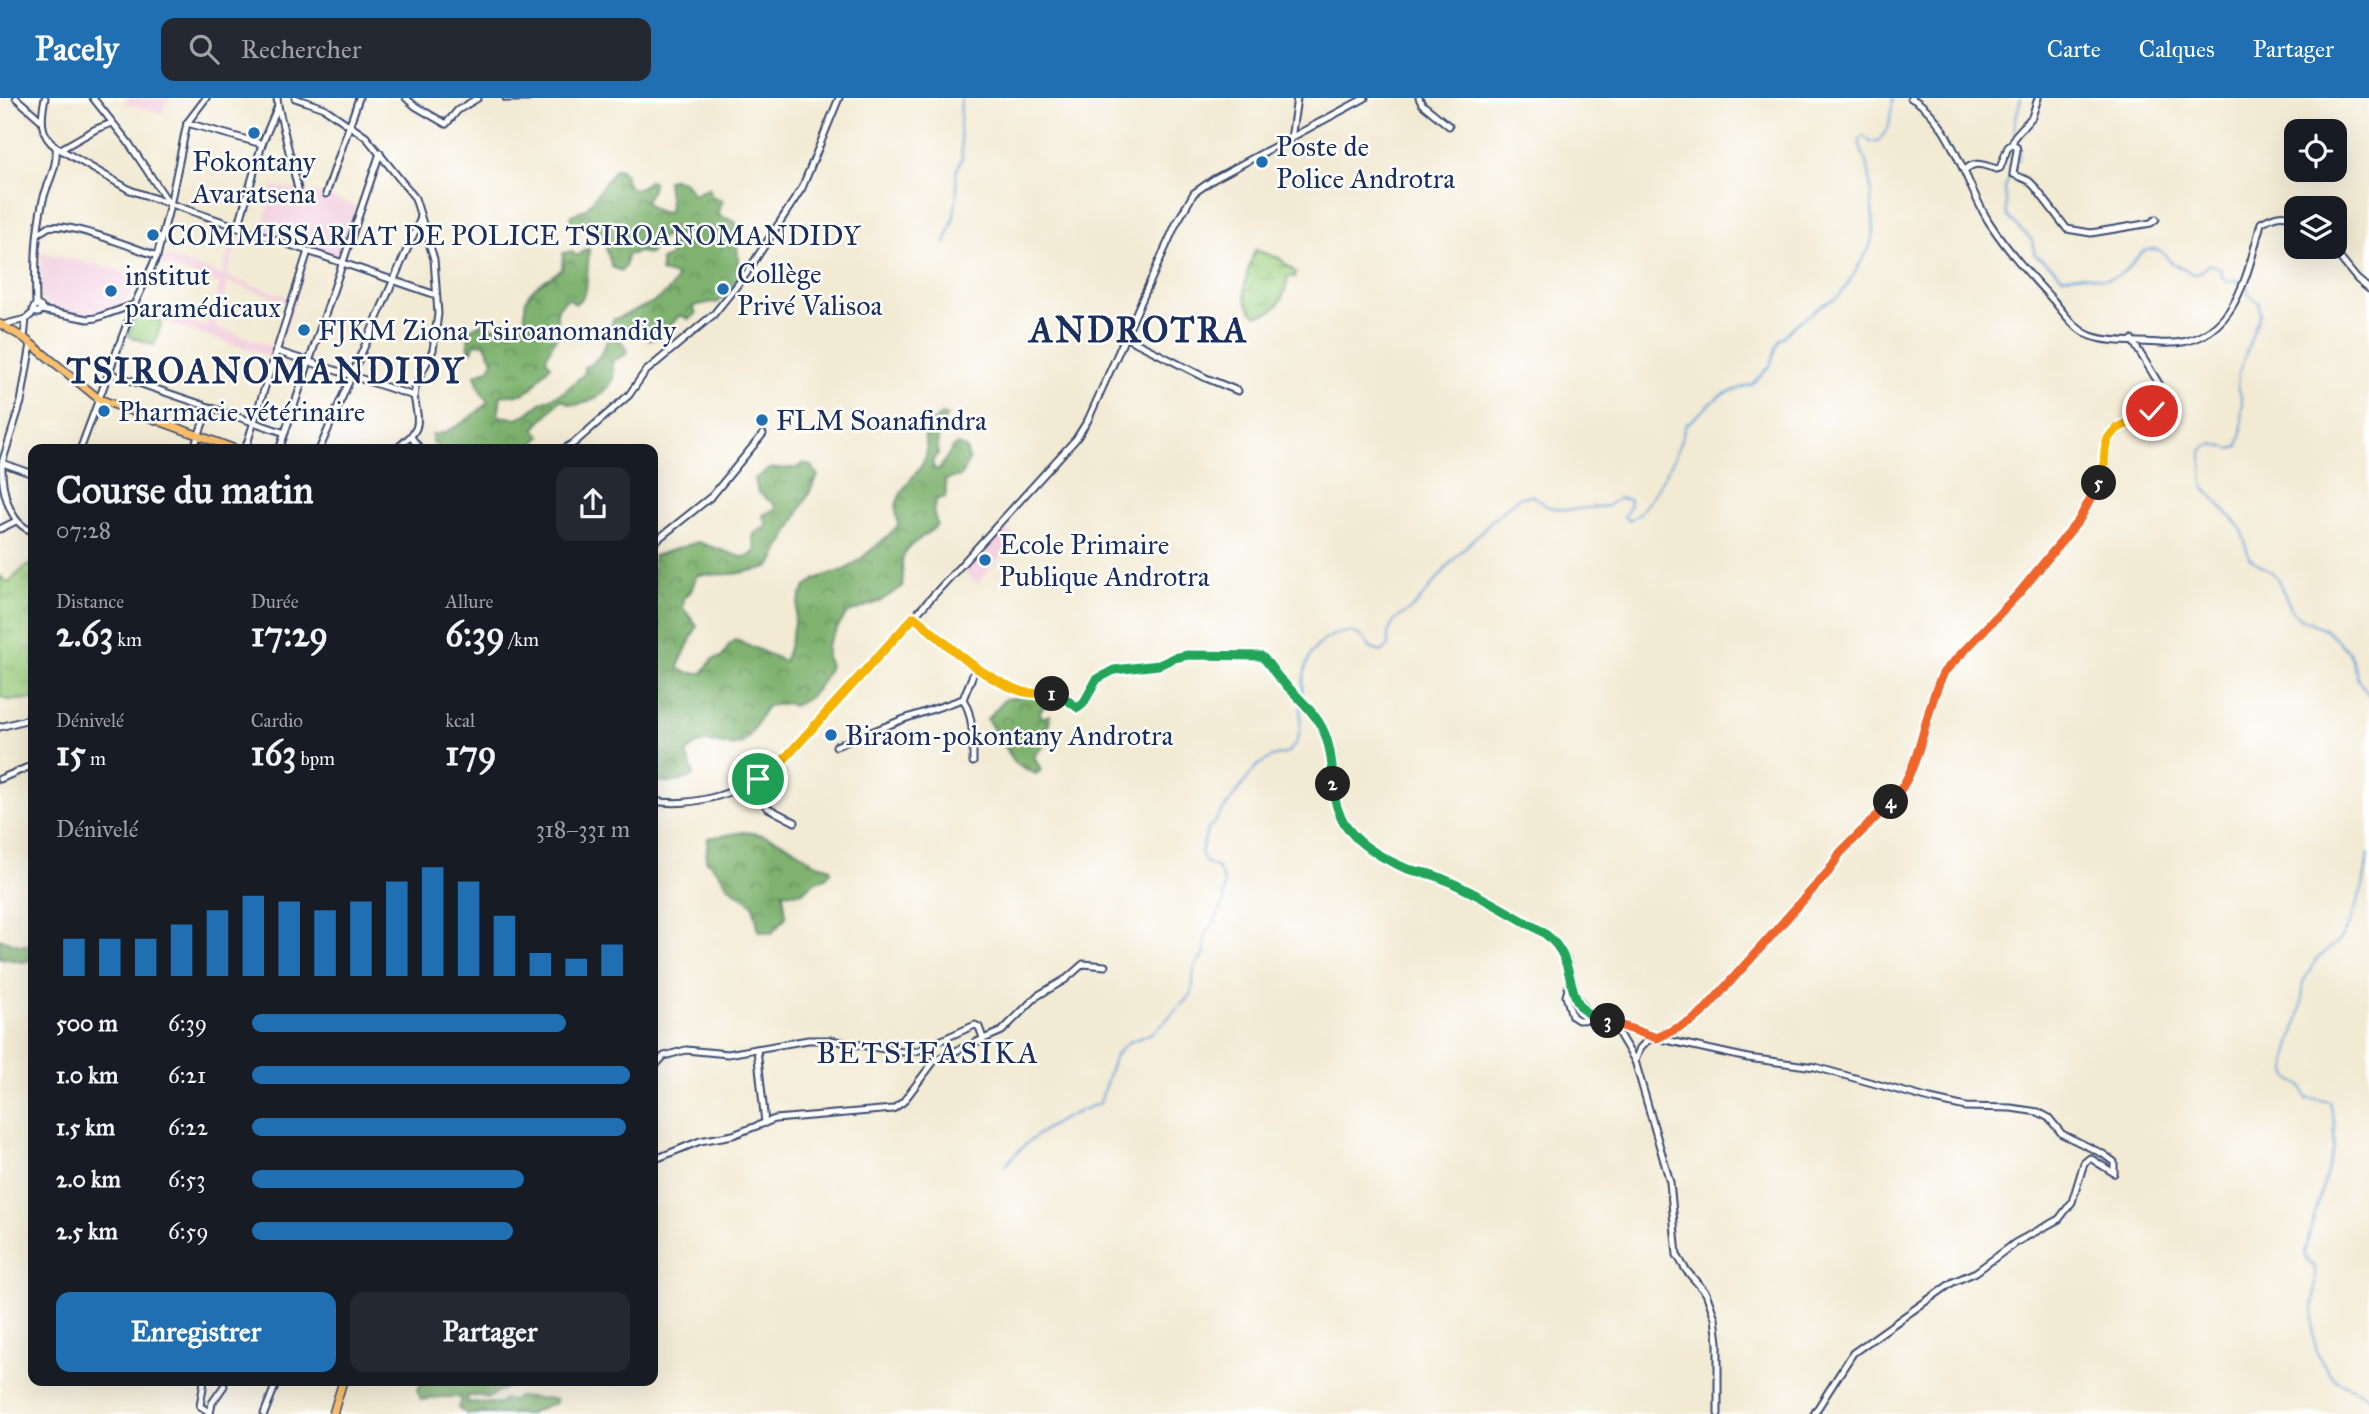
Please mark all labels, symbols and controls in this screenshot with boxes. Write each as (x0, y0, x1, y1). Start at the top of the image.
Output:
search box (161, 18, 651, 81)
text: Pacely (35, 29, 119, 69)
icon: search (185, 30, 223, 68)
text: Rechercher (241, 33, 361, 65)
text: Carte (2047, 34, 2101, 64)
text: Calques (2139, 34, 2215, 64)
text: Partager (2253, 34, 2334, 64)
map controls (2284, 119, 2347, 259)
button: locate (2284, 119, 2347, 182)
marker: Fokontany Avaratsena (246, 125, 262, 141)
place label: Poste de Police Androtra (1276, 129, 1455, 196)
place label: Fokontany Avaratsena (191, 144, 317, 211)
marker: Poste de Police Androtra (1254, 154, 1270, 170)
button: layers (2284, 196, 2347, 259)
place label: COMMISSARIAT DE POLICE TSIROANOMANDIDY (167, 218, 862, 253)
marker: COMMISSARIAT DE POLICE TSIROANOMANDIDY (145, 227, 161, 243)
place label: Collège Privé Valisoa (737, 256, 882, 323)
place label: institut paramédicaux (124, 258, 281, 325)
marker: Collège Privé Valisoa (715, 281, 731, 297)
marker: institut paramédicaux (103, 283, 119, 299)
district label: ANDROTRA (1027, 309, 1249, 352)
place label: FJKM Ziona Tsiroanomandidy (318, 313, 677, 348)
marker: FJKM Ziona Tsiroanomandidy (296, 322, 312, 338)
district label: TSIROANOMANDIDY (66, 350, 466, 393)
pin (2122, 381, 2182, 441)
icon: check (2133, 392, 2171, 430)
place label: Pharmacie vétérinaire (118, 394, 366, 429)
marker: Pharmacie vétérinaire (96, 403, 112, 419)
place label: FLM Soanafindra (776, 403, 987, 438)
marker: FLM Soanafindra (754, 412, 770, 428)
pin: 5 (2082, 466, 2116, 500)
text: Course du matin (56, 467, 314, 513)
button: share (556, 467, 630, 541)
text: 5 (2094, 471, 2103, 494)
text: 07:28 (56, 516, 111, 544)
place label: Ecole Primaire Publique Androtra (999, 527, 1210, 594)
marker: Ecole Primaire Publique Androtra (977, 552, 993, 568)
text: Distance (56, 590, 124, 613)
text: Durée (251, 590, 299, 613)
text: Allure (445, 590, 493, 613)
text: 2.63 (56, 613, 113, 656)
text: 17:29 (251, 613, 328, 656)
text: 6:39 (445, 613, 505, 656)
text: km (113, 628, 142, 651)
text: /km (505, 628, 539, 651)
pin: 1 (1034, 676, 1070, 712)
text: 1 (1048, 682, 1055, 705)
text: Dénivelé (56, 709, 124, 732)
text: Cardio (251, 709, 303, 732)
text: kcal (445, 709, 475, 732)
place label: Biraom-pokontany Androtra (845, 718, 1174, 753)
marker: Biraom-pokontany Androtra (823, 727, 839, 743)
text: 15 (56, 732, 86, 775)
text: 163 (251, 732, 296, 775)
text: 179 (445, 732, 497, 775)
text: m (86, 747, 106, 770)
text: bpm (296, 747, 335, 770)
pin (728, 749, 788, 809)
icon: arrive (739, 760, 777, 798)
pin: 2 (1316, 766, 1350, 802)
text: 2 (1328, 772, 1337, 795)
pin: 4 (1874, 784, 1909, 820)
text: 4 (1885, 790, 1896, 813)
text: Dénivelé (56, 815, 138, 843)
text: 318–331 m (536, 815, 630, 843)
pin: 3 (1590, 1004, 1626, 1038)
text: 500 m (56, 1009, 118, 1037)
text: 6:39 (168, 1009, 207, 1037)
text: 3 (1604, 1009, 1611, 1032)
district label: BETSIFASIKA (816, 1035, 1040, 1071)
text: 1.0 km (56, 1061, 118, 1089)
text: 6:21 (168, 1061, 206, 1089)
text: 1.5 km (56, 1113, 115, 1141)
text: 6:22 (168, 1113, 208, 1141)
text: 2.0 km (56, 1165, 121, 1193)
text: 6:53 (168, 1165, 205, 1193)
text: 2.5 km (56, 1217, 118, 1245)
text: 6:59 (168, 1217, 209, 1245)
button: Enregistrer (56, 1292, 336, 1372)
button: Partager (350, 1292, 630, 1372)

